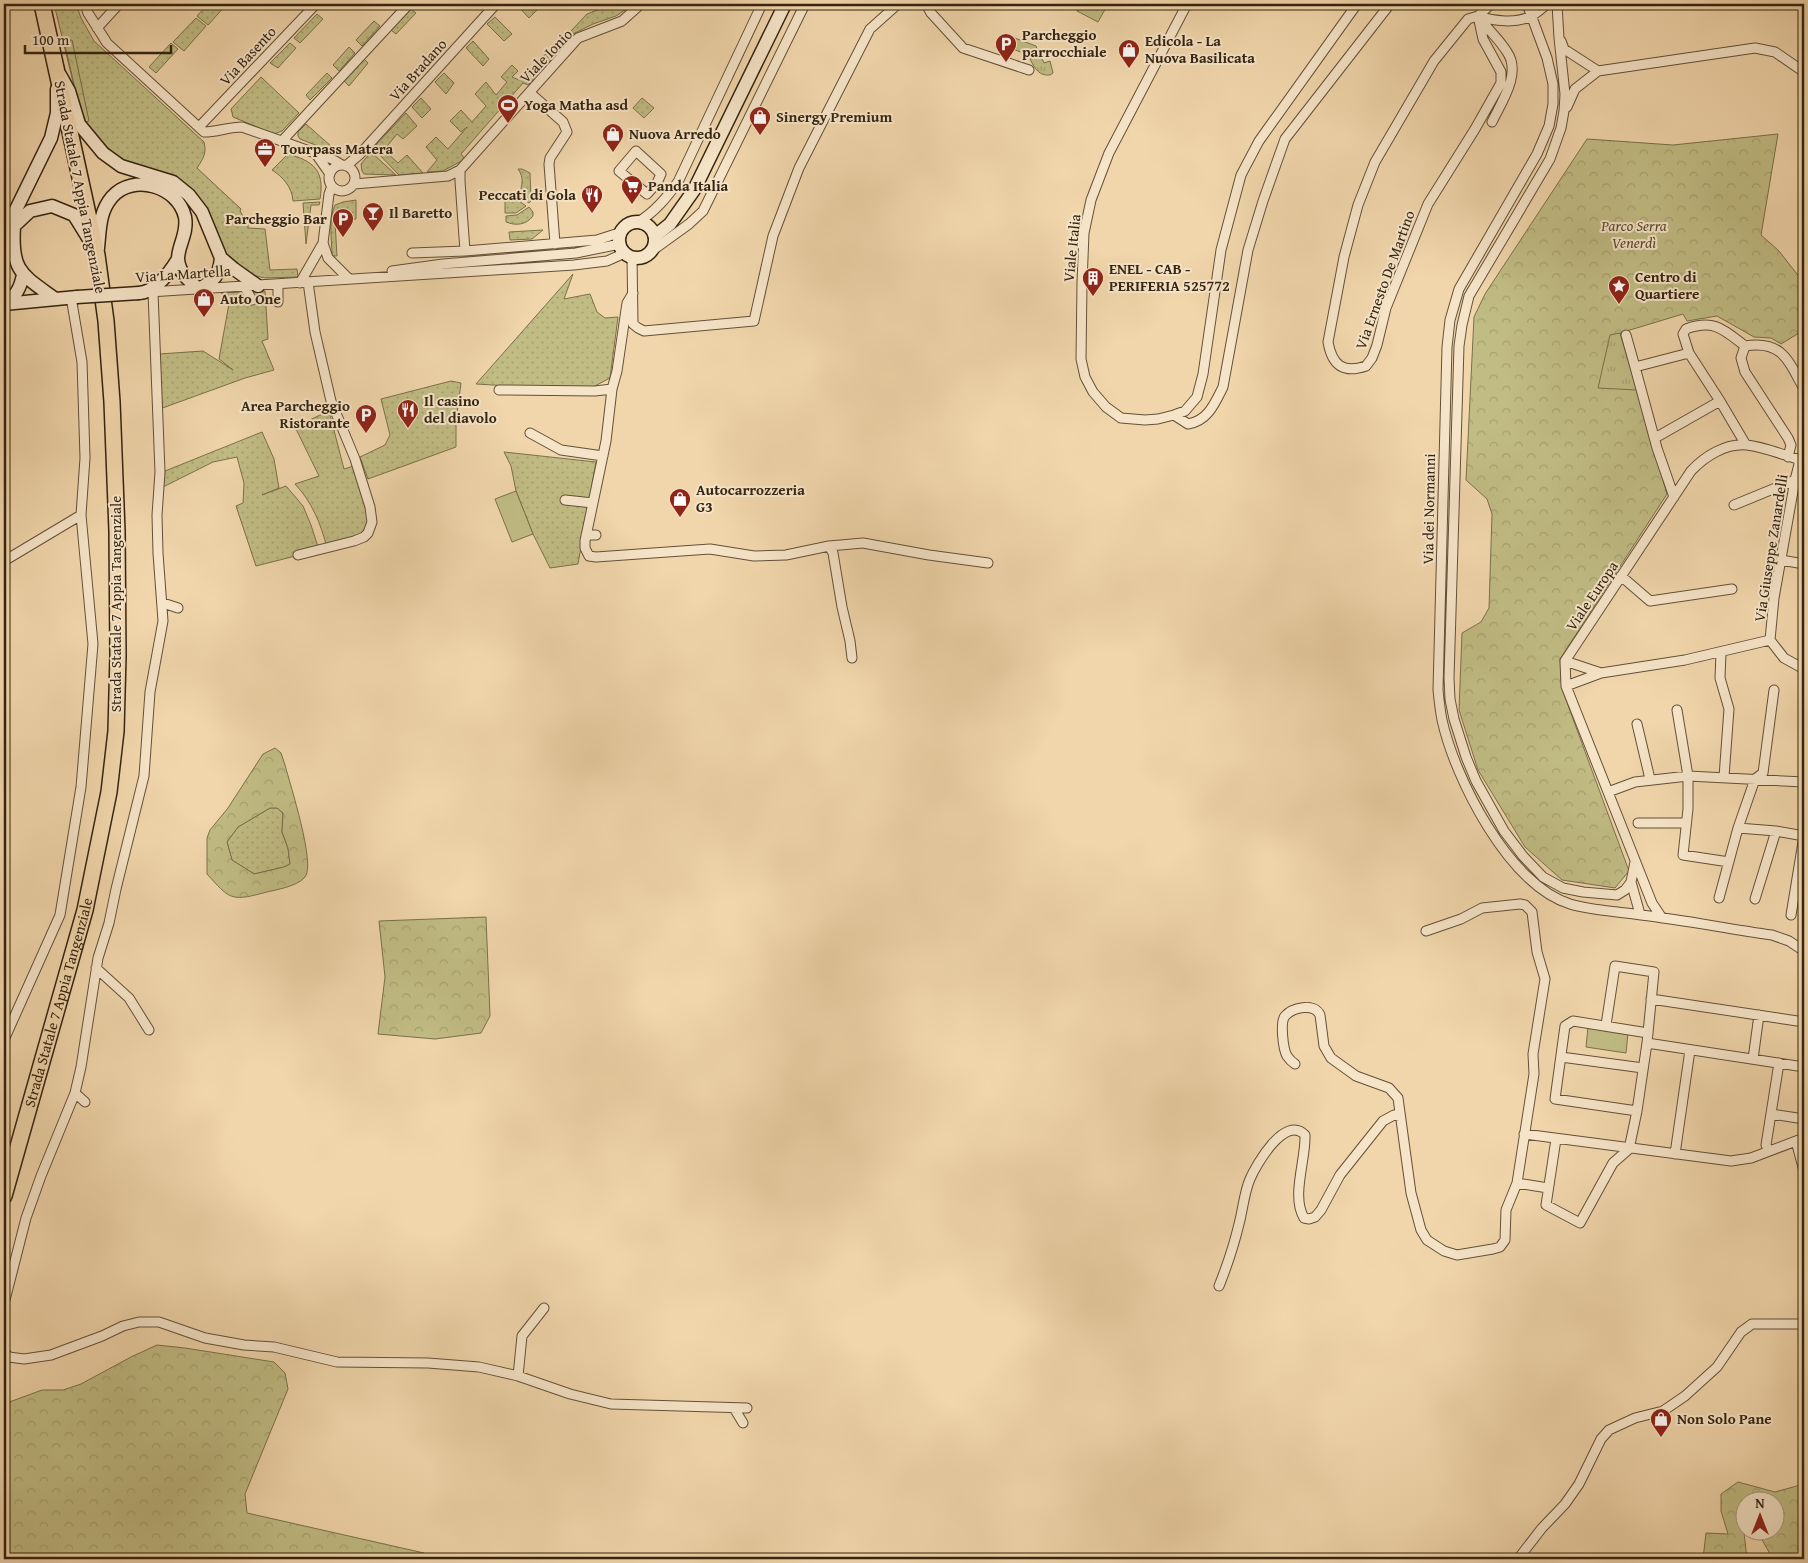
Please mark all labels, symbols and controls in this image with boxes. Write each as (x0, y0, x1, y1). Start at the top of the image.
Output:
street label: Via Basento (215, 21, 281, 90)
scale bar (25, 22, 171, 54)
street label: Viale Ionio (514, 24, 577, 87)
place label: Parcheggio parrocchiale (1022, 24, 1107, 62)
text: 100 m (32, 29, 70, 50)
place label: Edicola - La Nuova Basilicata (1145, 30, 1255, 68)
parking icon: Parcheggio parrocchiale (994, 32, 1018, 63)
street label: Via Bradano (384, 34, 451, 105)
shop icon: Edicola - La Nuova Basilicata (1117, 38, 1141, 69)
street label: Strada Statale 7 Appia Tangenziale (50, 79, 111, 295)
sports icon: Yoga Matha asd (496, 93, 520, 124)
place label: Yoga Matha asd (524, 94, 629, 115)
shop icon: Sinergy Premium (748, 105, 772, 136)
place label: Sinergy Premium (776, 106, 892, 127)
shop icon: Nuova Arredo (601, 122, 625, 153)
place label: Nuova Arredo (629, 123, 721, 144)
office icon: Tourpass Matera (253, 137, 277, 168)
place label: Tourpass Matera (281, 138, 394, 159)
supermarket icon: Panda Italia (620, 174, 644, 205)
place label: Panda Italia (648, 175, 729, 196)
restaurant icon: Peccati di Gola (580, 183, 604, 214)
place label: Peccati di Gola (479, 184, 576, 205)
bar icon: Il Baretto (361, 201, 385, 232)
place label: Il Baretto (389, 202, 452, 223)
parking icon: Parcheggio Bar (331, 207, 355, 238)
street label: Via Ernesto De Martino (1350, 207, 1420, 352)
place label: Parcheggio Bar (225, 208, 327, 229)
street label: Viale Italia (1057, 213, 1086, 283)
park label: Parco Serra Venerdì (1600, 215, 1667, 253)
place label: ENEL - CAB - PERIFERIA 525772 (1109, 258, 1230, 296)
street label: Via La Martella (135, 260, 231, 287)
building icon: ENEL - CAB - PERIFERIA 525772 (1081, 266, 1105, 297)
place label: Centro di Quartiere (1635, 266, 1699, 304)
place icon: Centro di Quartiere (1607, 274, 1631, 305)
shop icon: Auto One (192, 287, 216, 318)
place label: Auto One (220, 288, 281, 309)
place label: Il casino del diavolo (424, 390, 497, 428)
place label: Area Parcheggio Ristorante (241, 395, 350, 433)
restaurant icon: Il casino del diavolo (396, 398, 420, 429)
parking icon: Area Parcheggio Ristorante (354, 403, 378, 434)
street label: Via dei Normanni (1417, 453, 1440, 565)
street label: Via Giuseppe Zanardelli (1748, 473, 1793, 623)
place label: Autocarrozzeria G3 (696, 479, 805, 517)
shop icon: Autocarrozzeria G3 (668, 487, 692, 518)
street label: Strada Statale 7 Appia Tangenziale (105, 496, 126, 712)
street label: Viale Europa (1560, 557, 1623, 635)
street label: Strada Statale 7 Appia Tangenziale (19, 896, 97, 1110)
shop icon: Non Solo Pane (1649, 1407, 1673, 1438)
place label: Non Solo Pane (1677, 1408, 1772, 1429)
north arrow (1736, 1490, 1786, 1540)
text: N (1755, 1493, 1765, 1513)

